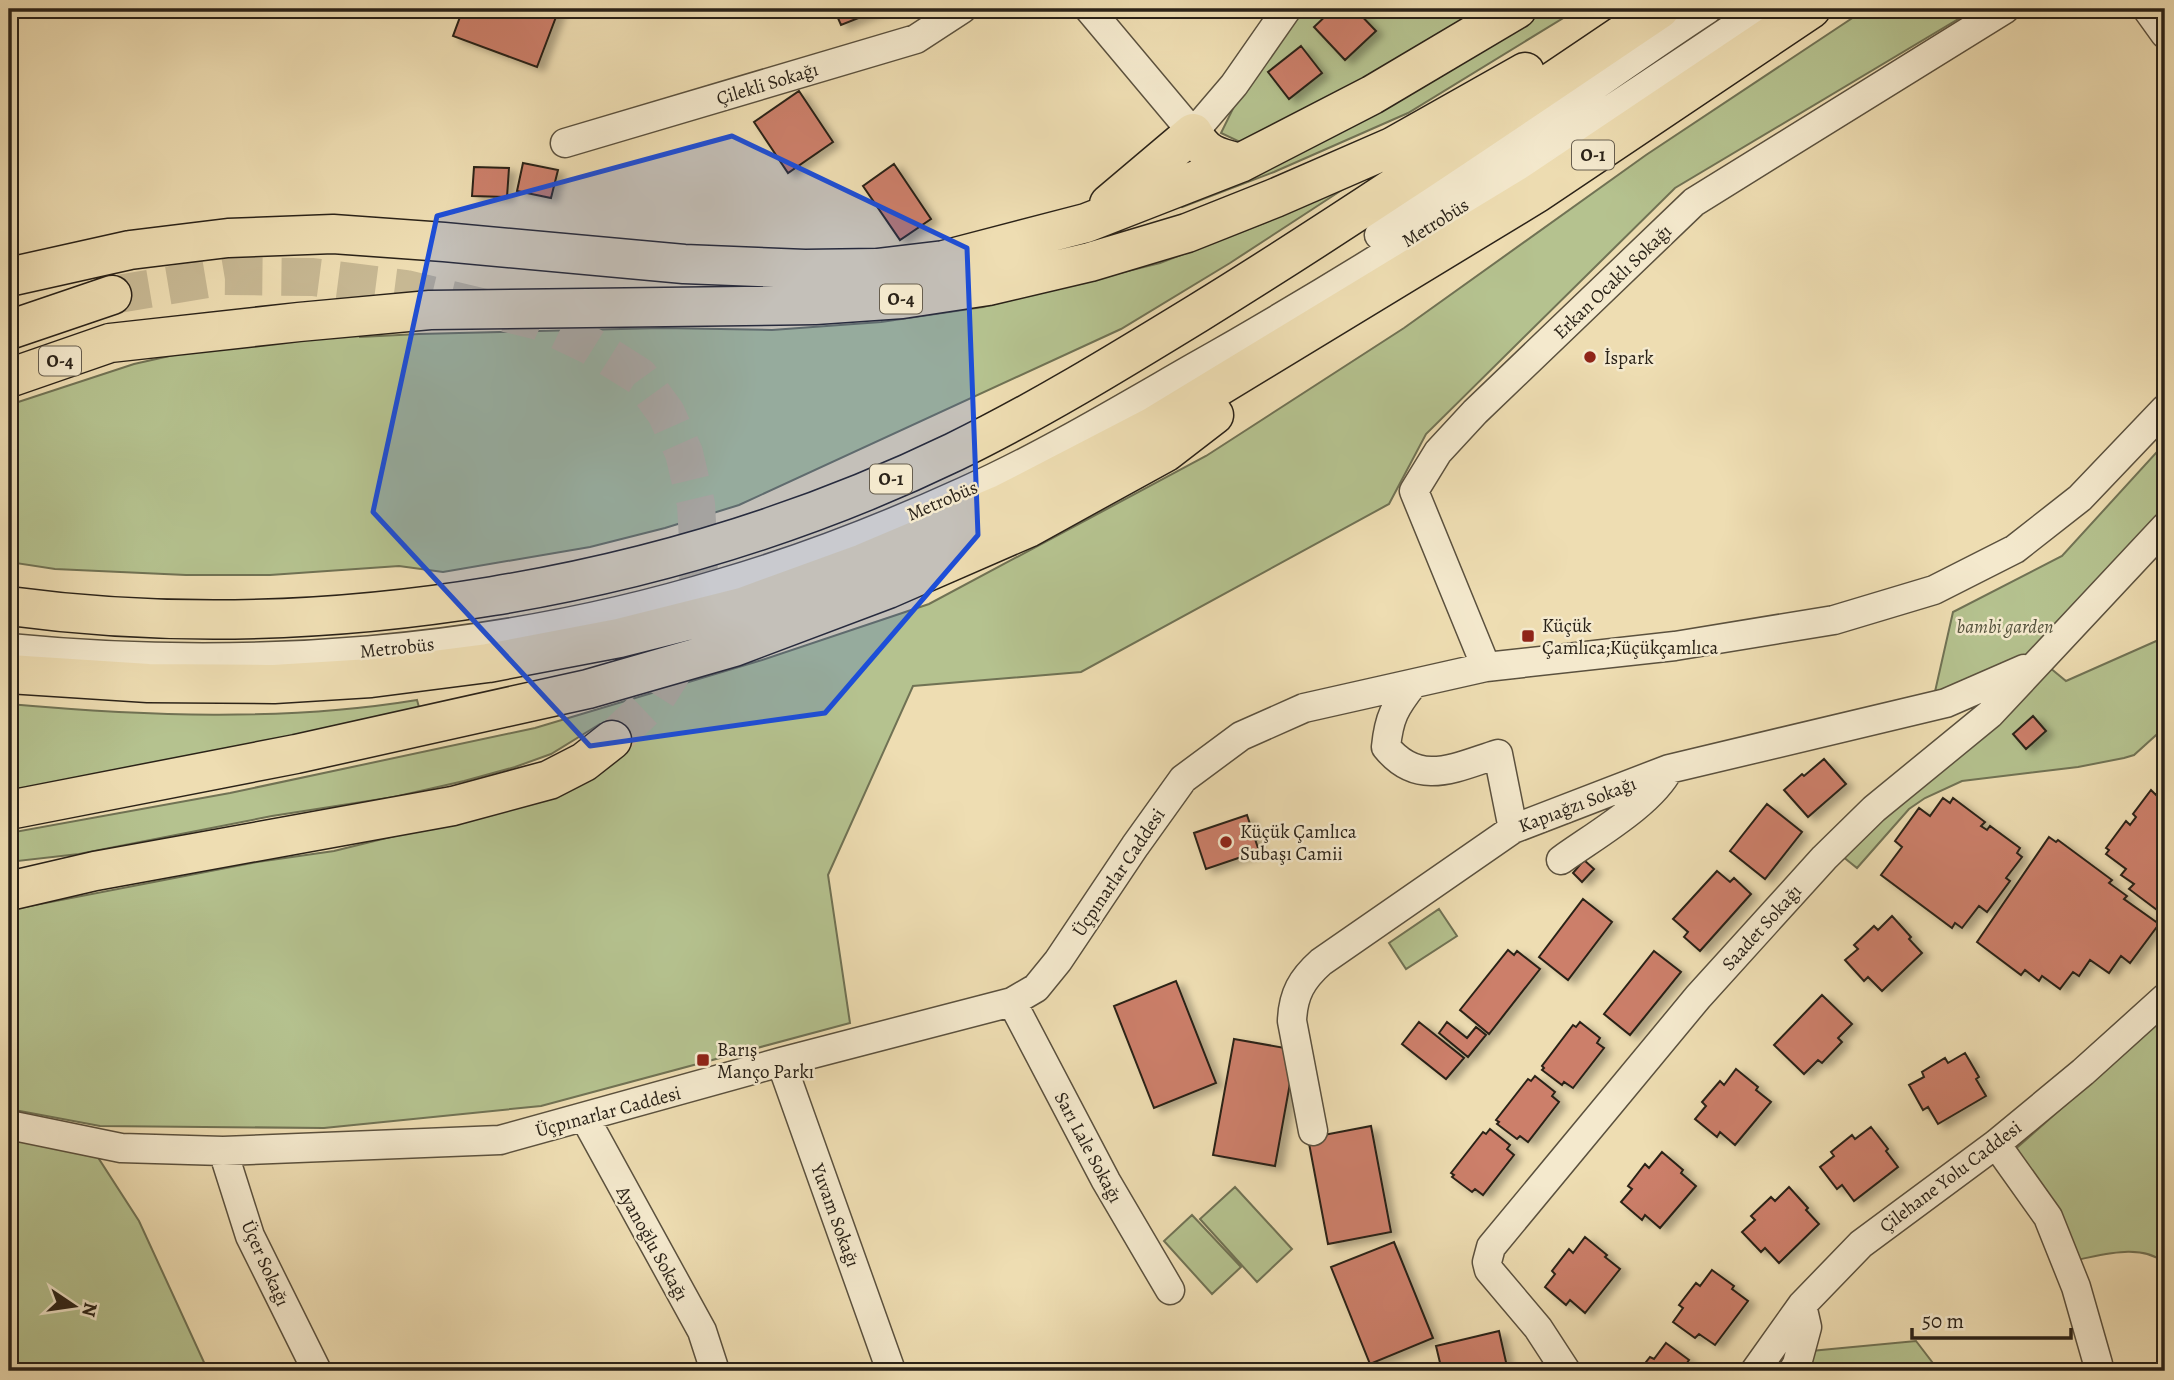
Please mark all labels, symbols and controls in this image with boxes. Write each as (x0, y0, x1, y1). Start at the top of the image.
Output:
street label: Çilekli Sokağı (713, 56, 821, 112)
road number: O-1 (1572, 140, 1614, 170)
street label: Metrobüs (1397, 192, 1474, 254)
street label: Erkan Ocaklı Sokağı (1548, 219, 1677, 345)
road number: O-4 (880, 284, 922, 314)
place label: İspark (1604, 345, 1654, 371)
road number: O-4 (39, 346, 81, 376)
marker: İspark (1582, 349, 1598, 365)
road number: O-1 (870, 464, 912, 494)
street label: Metrobüs (903, 474, 982, 527)
place label: Küçük Çamlıca;Küçükçamlıca (1542, 613, 1718, 661)
park label: bambi garden (1957, 614, 2053, 640)
marker: Küçük Çamlıca;Küçükçamlıca (1520, 628, 1536, 644)
street label: Metrobüs (359, 631, 436, 665)
street label: Kapıağzı Sokağı (1515, 771, 1640, 839)
street label: Üçpınarlar Caddesi (1066, 803, 1171, 942)
place label: Küçük Çamlıca Subaşı Camii (1240, 819, 1357, 867)
marker: Küçük Çamlıca Subaşı Camii (1218, 834, 1234, 850)
street label: Saadet Sokağı (1716, 879, 1808, 977)
place label: Barış Manço Parkı (717, 1037, 814, 1085)
marker: Barış Manço Parkı (695, 1052, 711, 1068)
street label: Üçpınarlar Caddesi (533, 1080, 684, 1144)
street label: Sarı Lale Sokağı (1048, 1087, 1128, 1208)
street label: Çilehane Yolu Caddesi (1874, 1115, 2027, 1239)
street label: Yuvam Sokağı (804, 1159, 866, 1271)
street label: Ayanoğlu Sokağı (609, 1180, 694, 1306)
street label: Üçer Sokağı (235, 1216, 296, 1311)
north arrow (38, 1272, 108, 1342)
scale bar (1912, 1296, 2071, 1340)
text: N (75, 1300, 104, 1319)
text: 50 m (1922, 1307, 1964, 1335)

